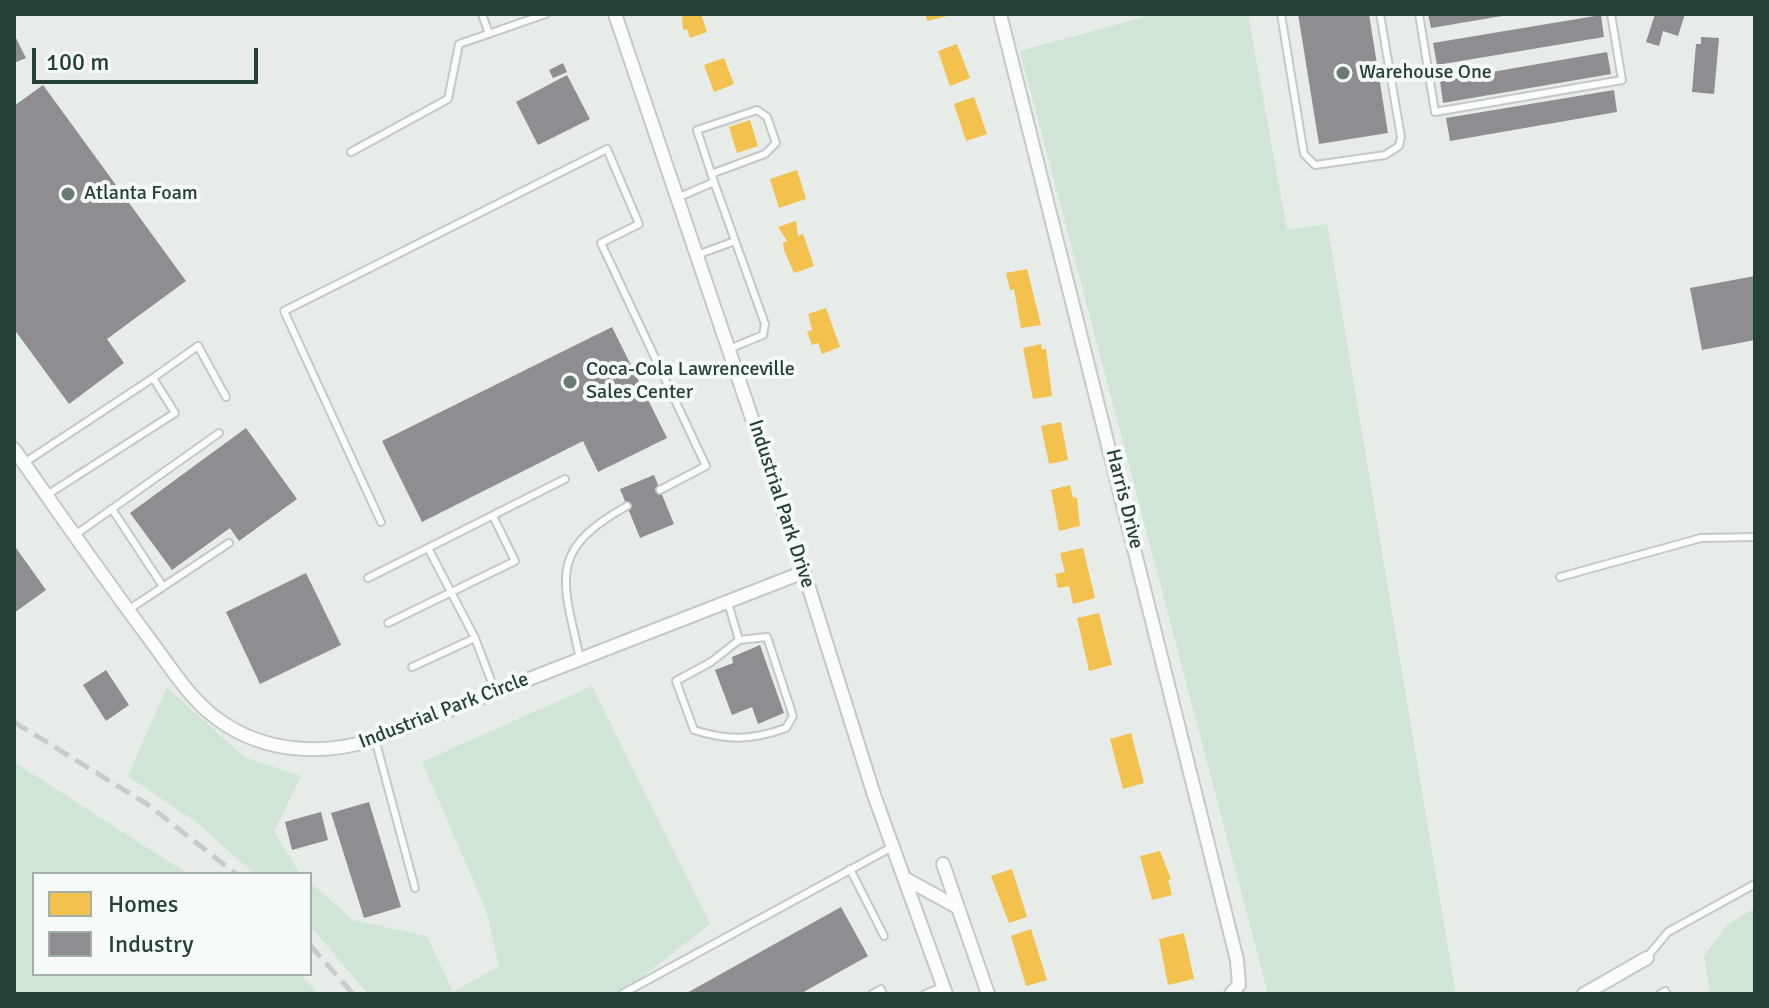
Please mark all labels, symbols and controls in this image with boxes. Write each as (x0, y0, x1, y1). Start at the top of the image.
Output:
scale bar (36, 32, 262, 82)
text: 100 m (46, 47, 109, 77)
place label: Warehouse One (1359, 61, 1492, 85)
marker: Warehouse One (1334, 64, 1352, 82)
place label: Atlanta Foam (84, 182, 198, 206)
marker: Atlanta Foam (59, 185, 77, 203)
place label: Coca-Cola Lawrenceville Sales Center (586, 358, 795, 405)
marker: Coca-Cola Lawrenceville Sales Center (561, 373, 579, 391)
street label: Industrial Park Drive (743, 417, 819, 591)
street label: Harris Drive (1100, 447, 1148, 551)
street label: Industrial Park Circle (356, 668, 532, 754)
legend (32, 872, 312, 976)
text: Homes (108, 889, 178, 919)
text: Industry (108, 929, 194, 959)

